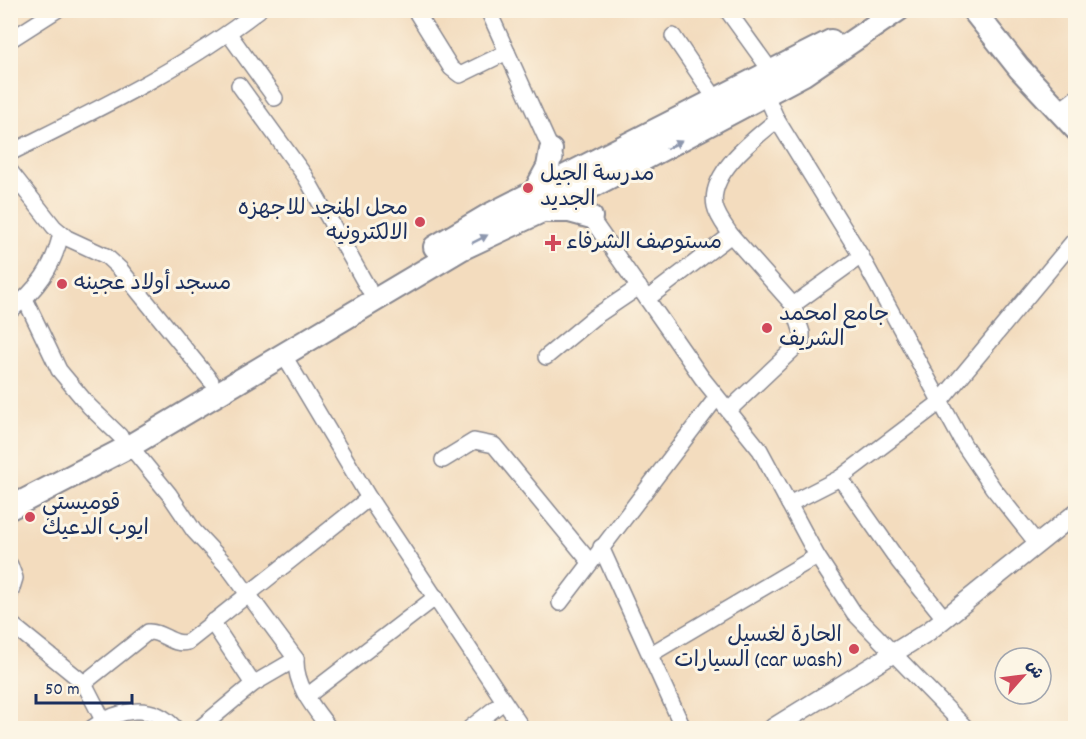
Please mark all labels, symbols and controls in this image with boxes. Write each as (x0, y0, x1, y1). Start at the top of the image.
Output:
one-way arrow (666, 140, 683, 149)
place label: مدرسة الجيل الجديد (540, 160, 654, 216)
marker: مدرسة الجيل الجديد (521, 181, 535, 195)
place label: محل المنجد للاجهزه الالكترونيه (238, 194, 408, 250)
marker: محل المنجد للاجهزه الالكترونيه (413, 215, 427, 229)
place label: مستوصف الشرفاء (566, 228, 722, 259)
one-way arrow (472, 234, 489, 244)
marker: مستوصف الشرفاء (544, 234, 562, 252)
place label: مسجد أولاد عجينه (74, 268, 231, 300)
marker: مسجد أولاد عجينه (55, 277, 69, 291)
place label: جامع امحمد الشريف (779, 300, 889, 356)
marker: جامع امحمد الشريف (760, 321, 774, 335)
place label: قوميستي ايوب الدعيك (42, 489, 149, 545)
marker: قوميستي ايوب الدعيك (23, 510, 37, 524)
place label: الحارة لغسيل السيارات (car wash) (674, 621, 842, 677)
marker: الحارة لغسيل السيارات (car wash) (847, 642, 861, 656)
north arrow (993, 646, 1053, 706)
text: ش (1020, 657, 1048, 683)
scale bar (36, 667, 132, 705)
text: 50 m (45, 678, 80, 703)

